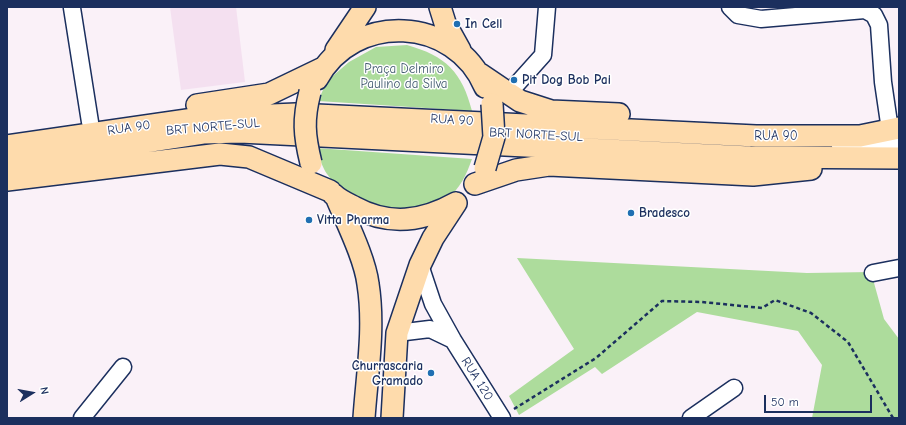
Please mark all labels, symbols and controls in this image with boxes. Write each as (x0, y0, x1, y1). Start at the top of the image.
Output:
place label: In Cell (465, 16, 502, 32)
marker: In Cell (452, 19, 462, 29)
park label: Praça Delmiro Paulino da Silva (360, 61, 448, 92)
place label: Pit Dog Bob Pai (522, 72, 611, 88)
marker: Pit Dog Bob Pai (509, 75, 519, 85)
street label: RUA 90 (430, 111, 474, 129)
street label: BRT NORTE-SUL (166, 115, 260, 139)
street label: RUA 90 (106, 117, 152, 139)
street label: BRT NORTE-SUL (489, 125, 583, 145)
street label: RUA 90 (754, 128, 798, 144)
place label: Bradesco (639, 205, 690, 221)
marker: Bradesco (626, 208, 636, 218)
place label: Vitta Pharma (317, 212, 389, 228)
marker: Vitta Pharma (304, 215, 314, 225)
street label: RUA 120 (458, 354, 496, 404)
place label: Churrascaria Gramado (352, 358, 423, 389)
marker: Churrascaria Gramado (426, 368, 436, 378)
north arrow (12, 373, 52, 413)
text: N (37, 386, 51, 395)
scale bar (766, 387, 874, 413)
text: 50 m (771, 395, 799, 409)

